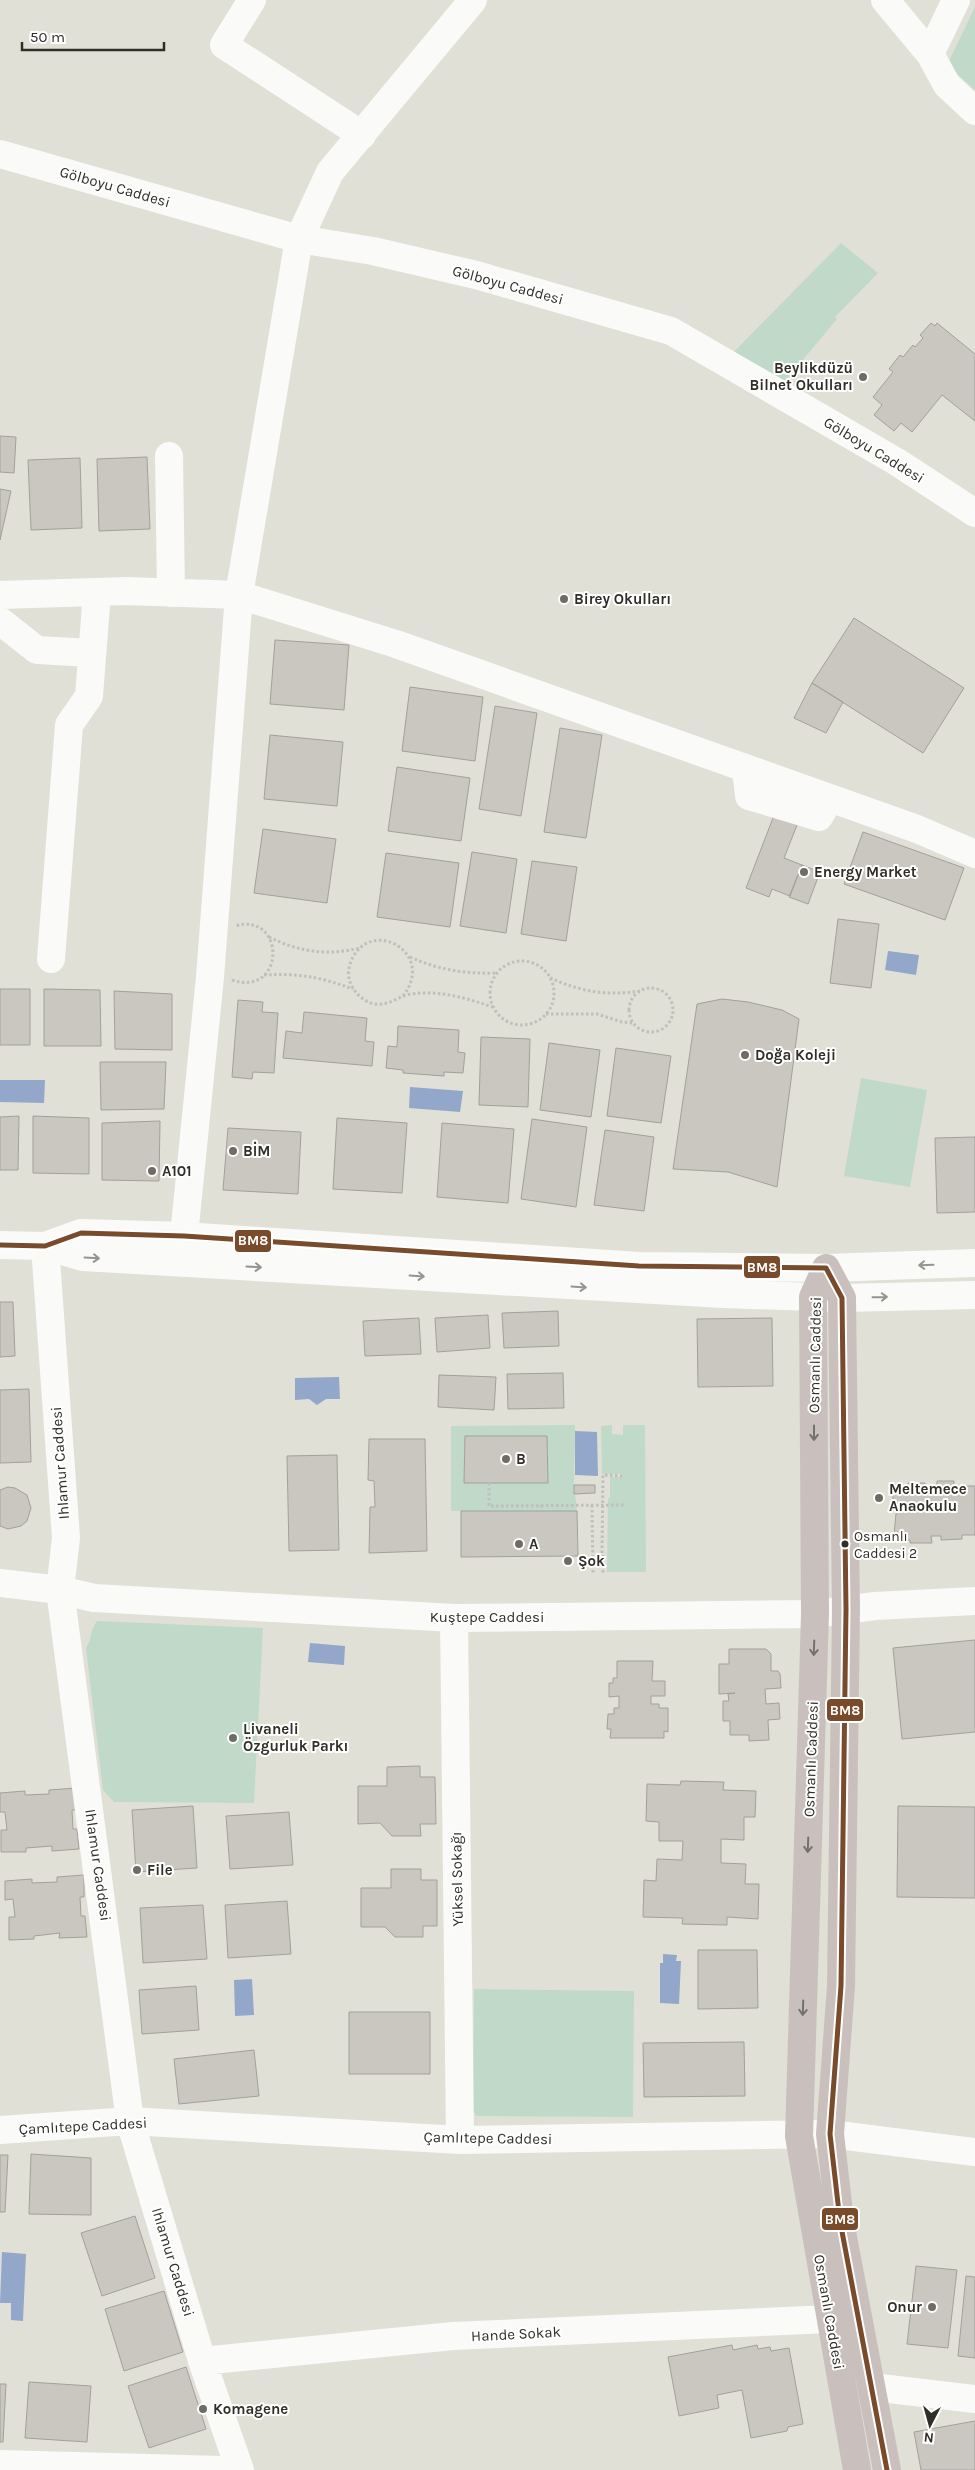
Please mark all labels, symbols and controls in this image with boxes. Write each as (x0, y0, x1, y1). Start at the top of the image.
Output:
scale bar (22, 20, 165, 52)
text: 50 m (30, 28, 65, 46)
street label: Gölboyu Caddesi (58, 163, 172, 211)
street label: Gölboyu Caddesi (451, 262, 565, 308)
place label: Beylikdüzü Bilnet Okulları (750, 359, 853, 394)
marker: Beylikdüzü Bilnet Okulları (857, 371, 869, 383)
street label: Gölboyu Caddesi (820, 413, 928, 487)
place label: Birey Okulları (574, 590, 671, 608)
marker: Birey Okulları (558, 593, 570, 605)
place label: Energy Market (814, 863, 917, 881)
marker: Energy Market (798, 866, 810, 878)
place label: Doğa Koleji (755, 1046, 836, 1064)
marker: Doğa Koleji (739, 1049, 751, 1061)
place label: BİM (243, 1141, 270, 1160)
marker: BİM (227, 1145, 239, 1157)
place label: A101 (162, 1162, 192, 1180)
marker: A101 (146, 1165, 158, 1177)
line badge: BM8 (234, 1229, 272, 1253)
text: BM8 (238, 1232, 268, 1249)
one-way arrow (84, 1253, 100, 1262)
line badge: BM8 (743, 1255, 781, 1279)
text: BM8 (747, 1259, 777, 1276)
one-way arrow (919, 1260, 935, 1270)
one-way arrow (246, 1263, 262, 1272)
one-way arrow (408, 1272, 424, 1281)
one-way arrow (570, 1282, 586, 1291)
one-way arrow (871, 1292, 887, 1302)
street label: Osmanlı Caddesi (805, 1297, 825, 1413)
street label: Ihlamur Caddesi (47, 1406, 73, 1520)
one-way arrow (809, 1424, 819, 1441)
place label: B (516, 1450, 526, 1468)
marker: B (500, 1453, 512, 1465)
place label: Meltemece Anaokulu (889, 1480, 967, 1515)
marker: Meltemece Anaokulu (873, 1492, 885, 1504)
place label: Osmanlı Caddesi 2 (854, 1528, 917, 1562)
place label: A (529, 1535, 539, 1553)
marker: A (513, 1538, 525, 1550)
marker: Osmanlı Caddesi 2 (840, 1539, 850, 1549)
place label: Şok (578, 1552, 605, 1570)
marker: Şok (562, 1555, 574, 1567)
street label: Kuştepe Caddesi (430, 1608, 544, 1626)
one-way arrow (810, 1640, 819, 1656)
line badge: BM8 (826, 1698, 864, 1722)
street label: Osmanlı Caddesi (800, 1701, 822, 1817)
text: BM8 (830, 1702, 860, 1719)
place label: Livaneli Özgurluk Parkı (243, 1720, 349, 1755)
marker: Livaneli Özgurluk Parkı (227, 1732, 239, 1744)
street label: Ihlamur Caddesi (81, 1808, 115, 1922)
street label: Yüksel Sokağı (447, 1831, 467, 1927)
one-way arrow (804, 1837, 813, 1853)
place label: File (147, 1861, 173, 1879)
marker: File (131, 1864, 143, 1876)
one-way arrow (799, 2000, 808, 2016)
street label: Çamlıtepe Caddesi (18, 2114, 148, 2138)
street label: Çamlıtepe Caddesi (423, 2128, 553, 2148)
street label: Ihlamur Caddesi (148, 2205, 198, 2319)
line badge: BM8 (821, 2207, 859, 2231)
text: BM8 (825, 2211, 855, 2228)
street label: Osmanlı Caddesi (810, 2253, 848, 2371)
place label: Onur (887, 2298, 922, 2316)
marker: Onur (926, 2301, 938, 2313)
street label: Hande Sokak (471, 2323, 561, 2345)
place label: Komagene (213, 2400, 288, 2418)
north arrow (905, 2400, 955, 2450)
marker: Komagene (197, 2403, 209, 2415)
text: N (923, 2428, 935, 2446)

